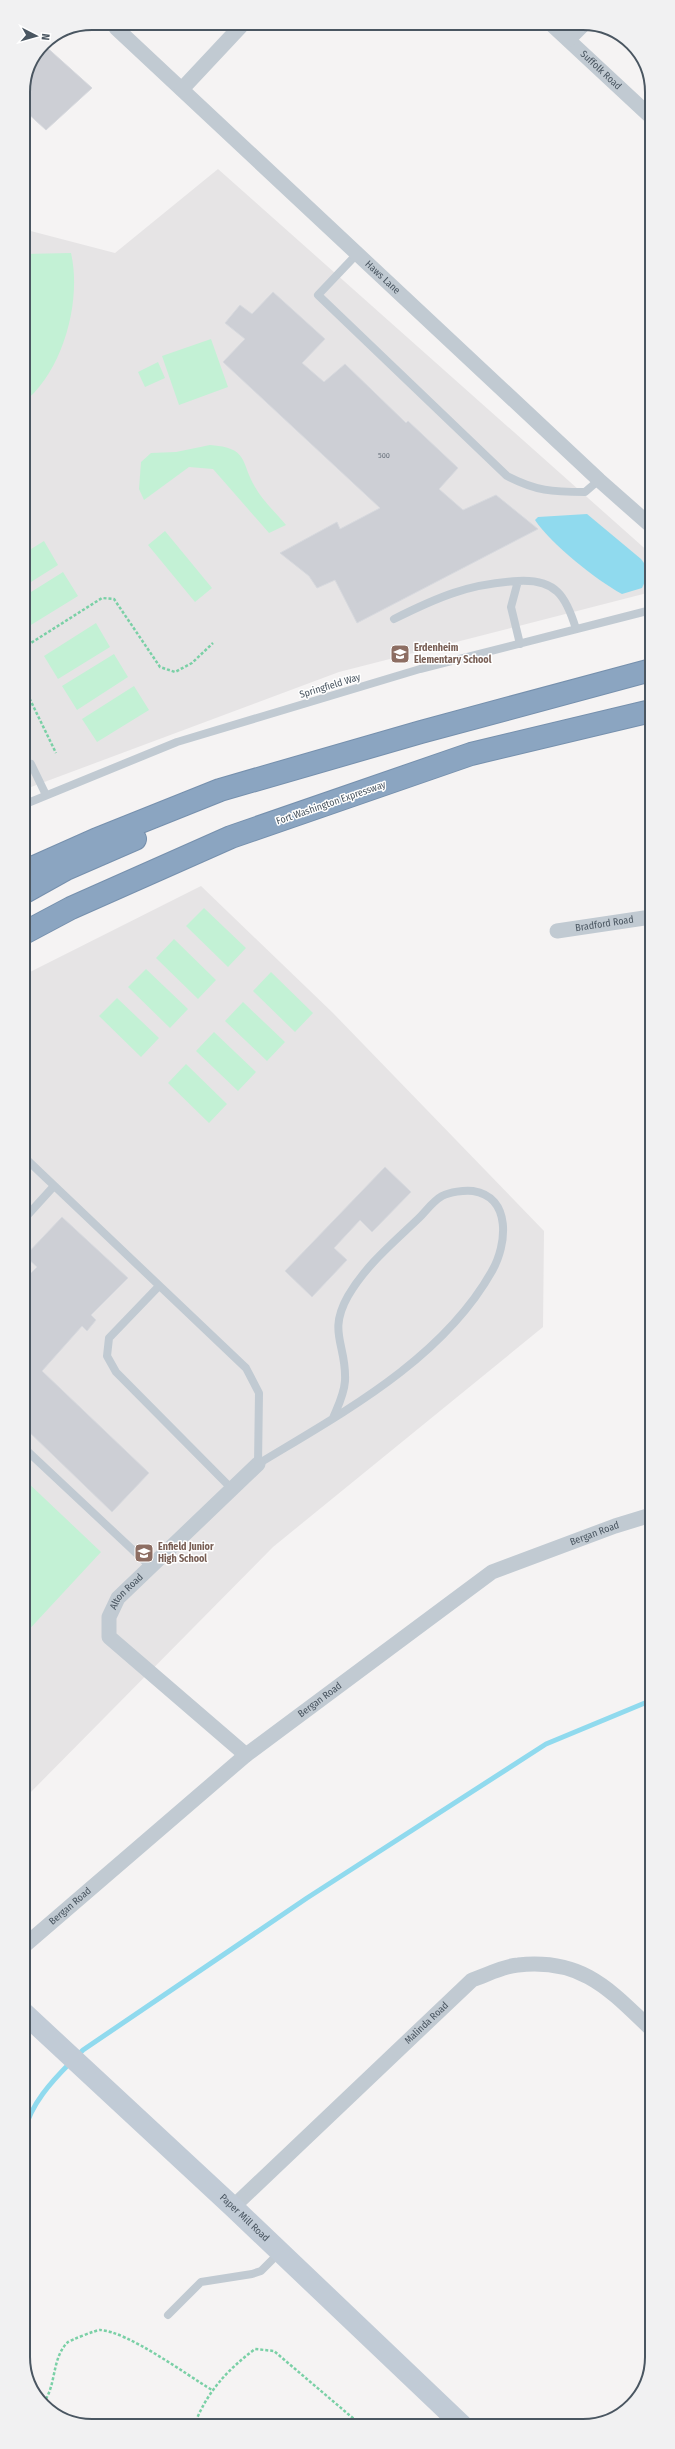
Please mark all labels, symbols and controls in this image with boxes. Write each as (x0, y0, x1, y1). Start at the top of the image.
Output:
north arrow (16, 16, 56, 56)
text: N (39, 33, 52, 41)
street label: Suffolk Road (578, 48, 624, 92)
street label: Haws Lane (362, 258, 403, 297)
house number: 500 (378, 451, 390, 460)
place label: Erdenheim Elementary School (414, 642, 492, 666)
school or university icon: Erdenheim Elementary School (389, 643, 411, 665)
street label: Springfield Way (298, 671, 362, 701)
street label: Fort Washington Expressway (275, 778, 388, 827)
street label: Bradford Road (574, 914, 634, 934)
street label: Bergan Road (568, 1519, 621, 1548)
place label: Enfield Junior High School (158, 1541, 214, 1565)
school or university icon: Enfield Junior High School (133, 1542, 155, 1564)
street label: Alton Road (107, 1571, 146, 1612)
street label: Bergan Road (296, 1680, 344, 1720)
street label: Bergan Road (47, 1885, 94, 1928)
street label: Malinda Road (402, 2000, 451, 2047)
street label: Paper Mill Road (217, 2192, 272, 2244)

